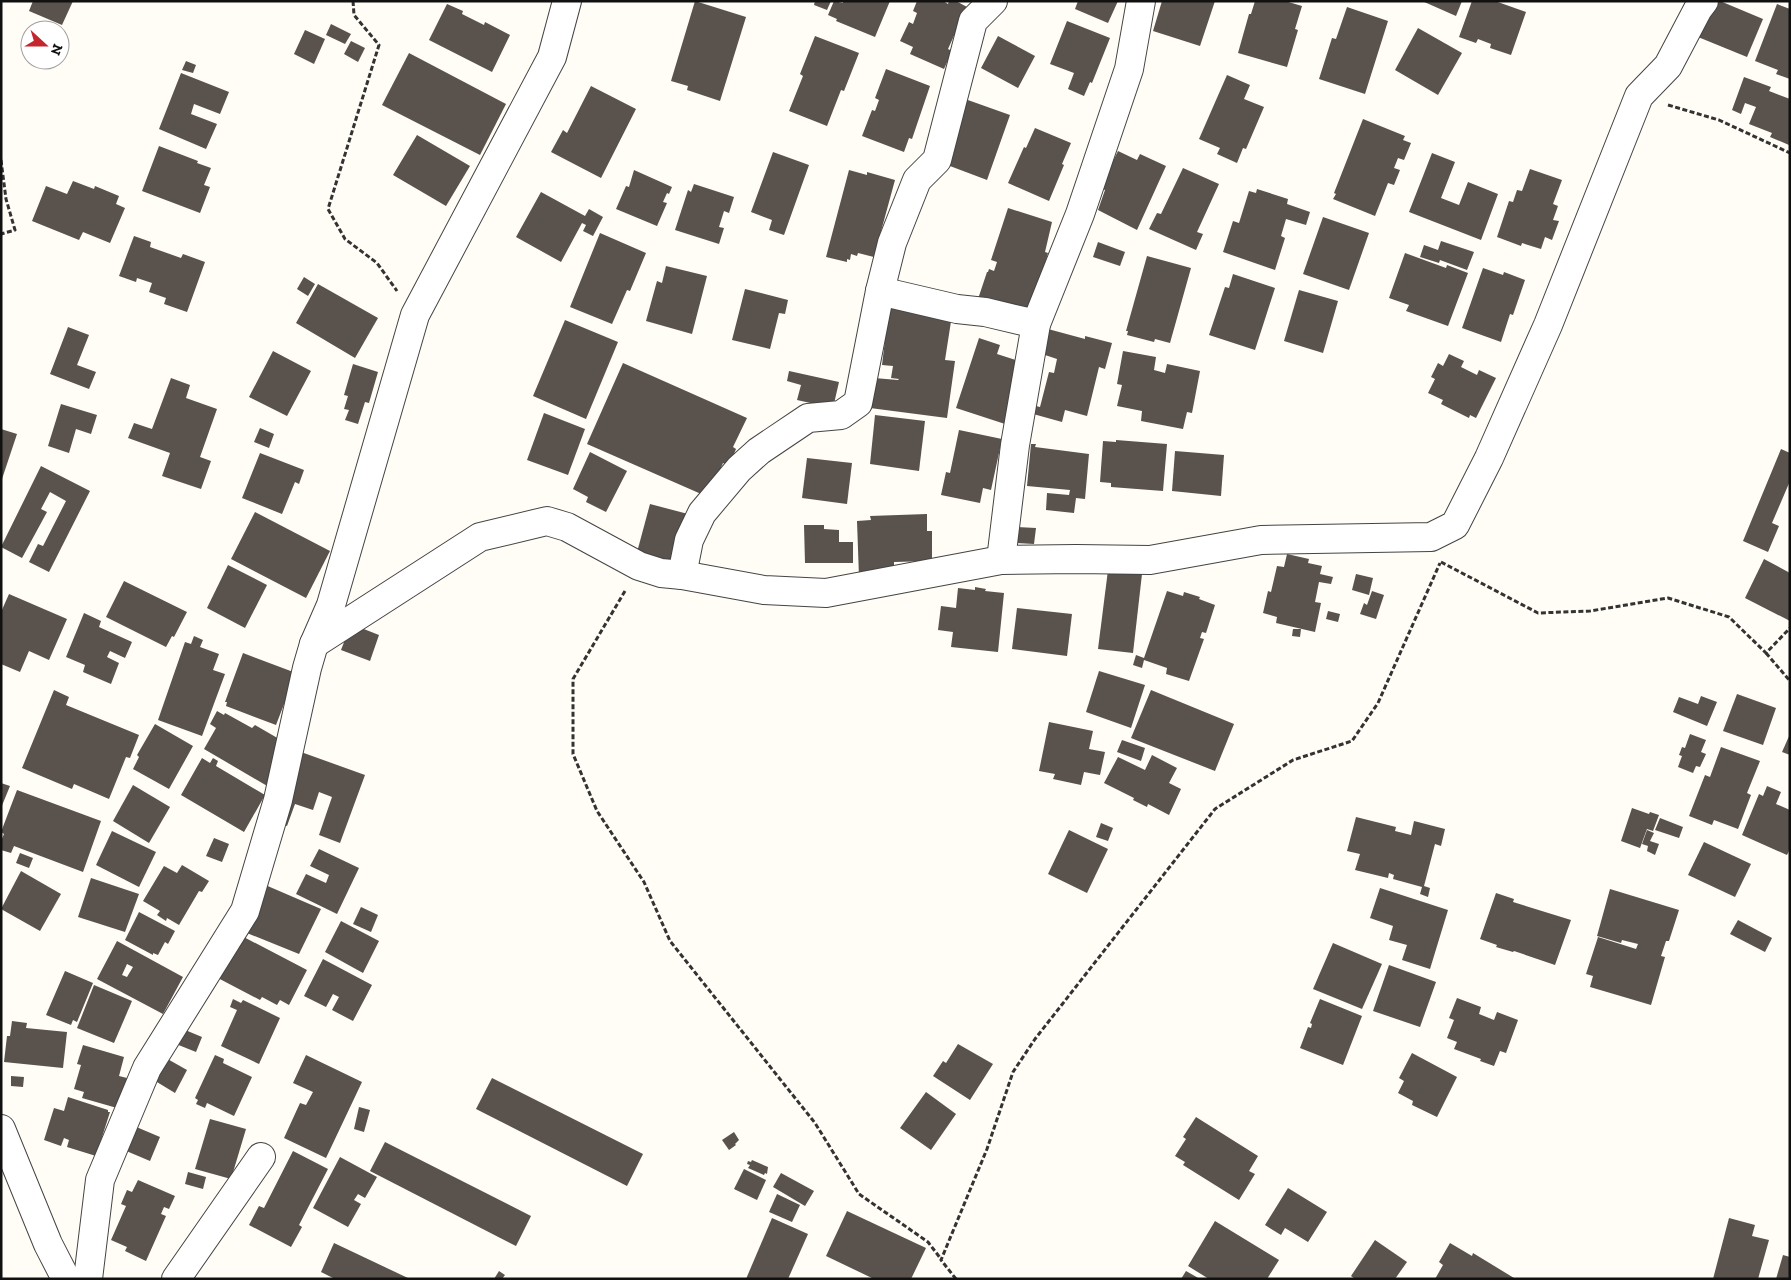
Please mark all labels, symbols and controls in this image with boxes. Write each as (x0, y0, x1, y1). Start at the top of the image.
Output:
north arrow (20, 20, 70, 70)
text: N (47, 41, 67, 58)

